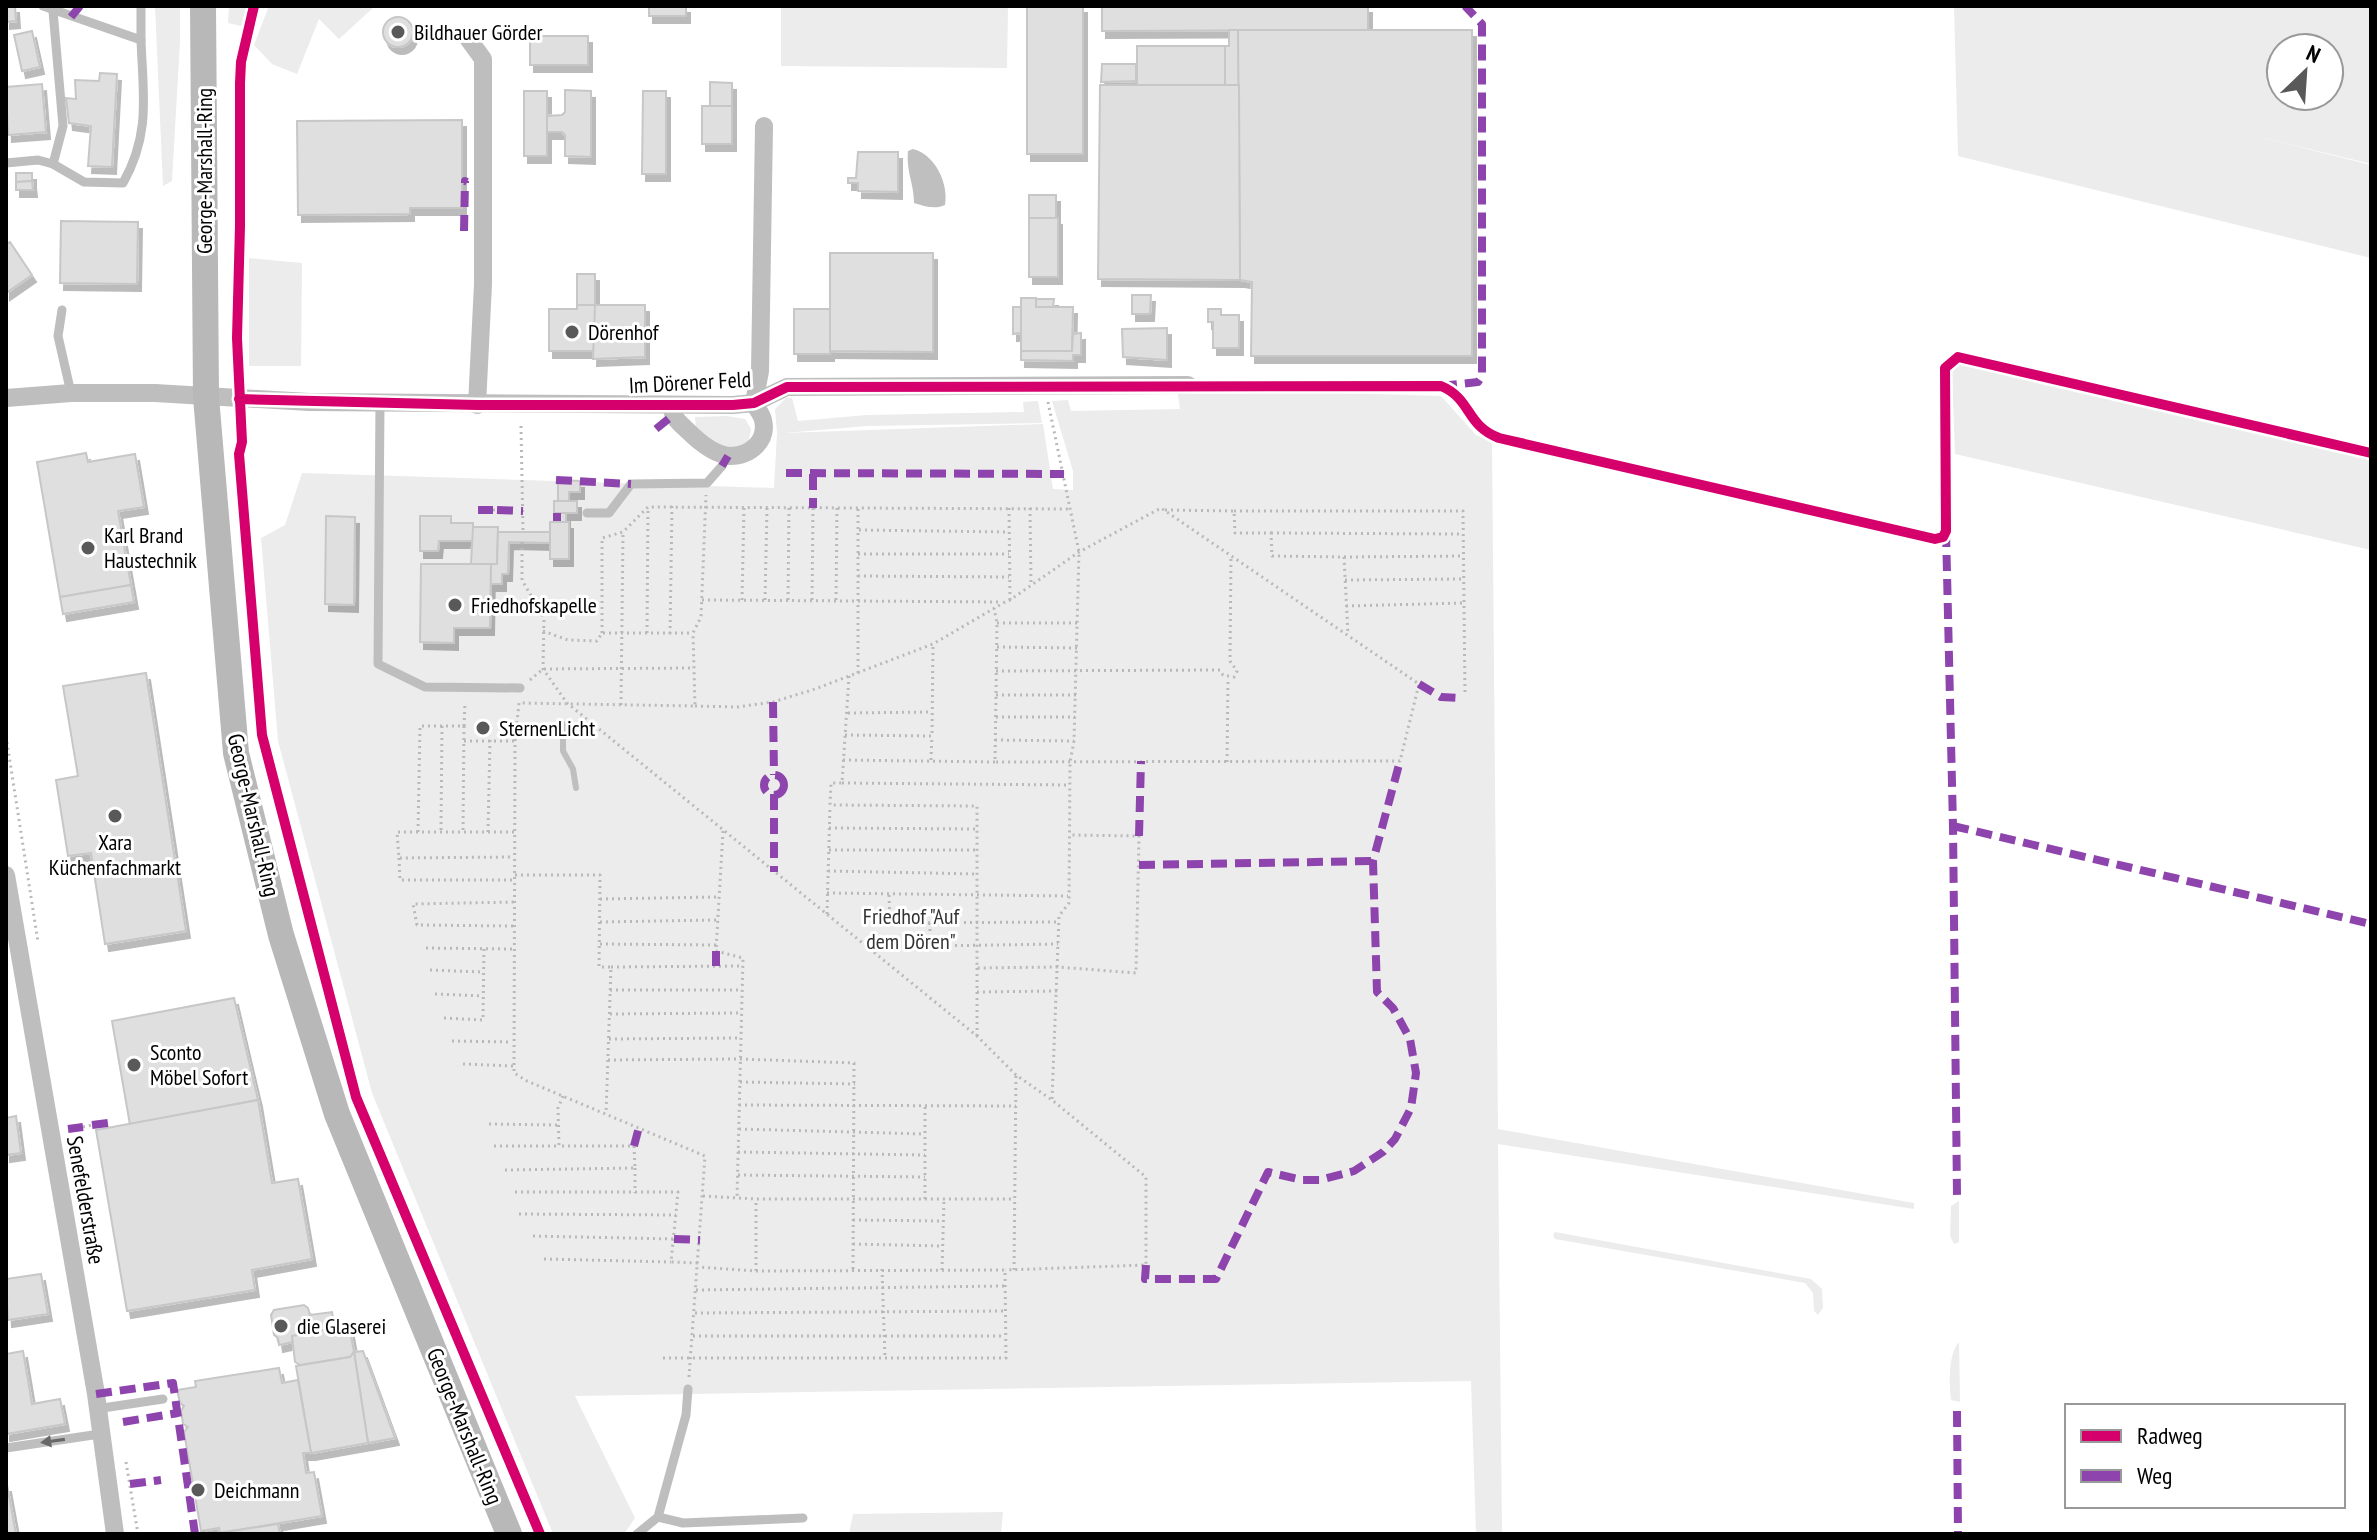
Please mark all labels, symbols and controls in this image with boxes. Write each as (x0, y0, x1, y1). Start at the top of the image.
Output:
place label: Bildhauer Görder (414, 18, 543, 46)
marker: Bildhauer Görder (389, 23, 407, 41)
north arrow (2265, 32, 2345, 112)
text: N (2302, 39, 2325, 69)
street label: George-Marshall-Ring (190, 88, 218, 254)
place label: Dörenhof (588, 318, 660, 346)
marker: Dörenhof (563, 323, 581, 341)
street label: Im Dörener Feld (628, 365, 752, 399)
place label: Karl Brand Haustechnik (104, 521, 197, 574)
marker: Karl Brand Haustechnik (79, 539, 97, 557)
place label: Friedhofskapelle (471, 591, 597, 619)
marker: Friedhofskapelle (446, 596, 464, 614)
place label: SternenLicht (499, 714, 595, 742)
marker: SternenLicht (474, 719, 492, 737)
street label: George-Marshall-Ring (222, 731, 286, 899)
marker: Xara Küchenfachmarkt (106, 807, 124, 825)
place label: Xara Küchenfachmarkt (49, 828, 181, 881)
park label: Friedhof "Auf dem Dören" (863, 902, 960, 955)
place label: Sconto Möbel Sofort (150, 1038, 248, 1091)
marker: Sconto Möbel Sofort (125, 1056, 143, 1074)
street label: Senefelderstraße (61, 1134, 111, 1266)
place label: die Glaserei (297, 1312, 386, 1340)
marker: die Glaserei (272, 1317, 290, 1335)
street label: George-Marshall-Ring (421, 1344, 509, 1508)
legend (2065, 1404, 2345, 1508)
text: Radweg (2137, 1420, 2203, 1451)
one-way arrow (40, 1435, 65, 1448)
text: Weg (2137, 1460, 2172, 1491)
place label: Deichmann (214, 1476, 299, 1504)
marker: Deichmann (189, 1481, 207, 1499)

